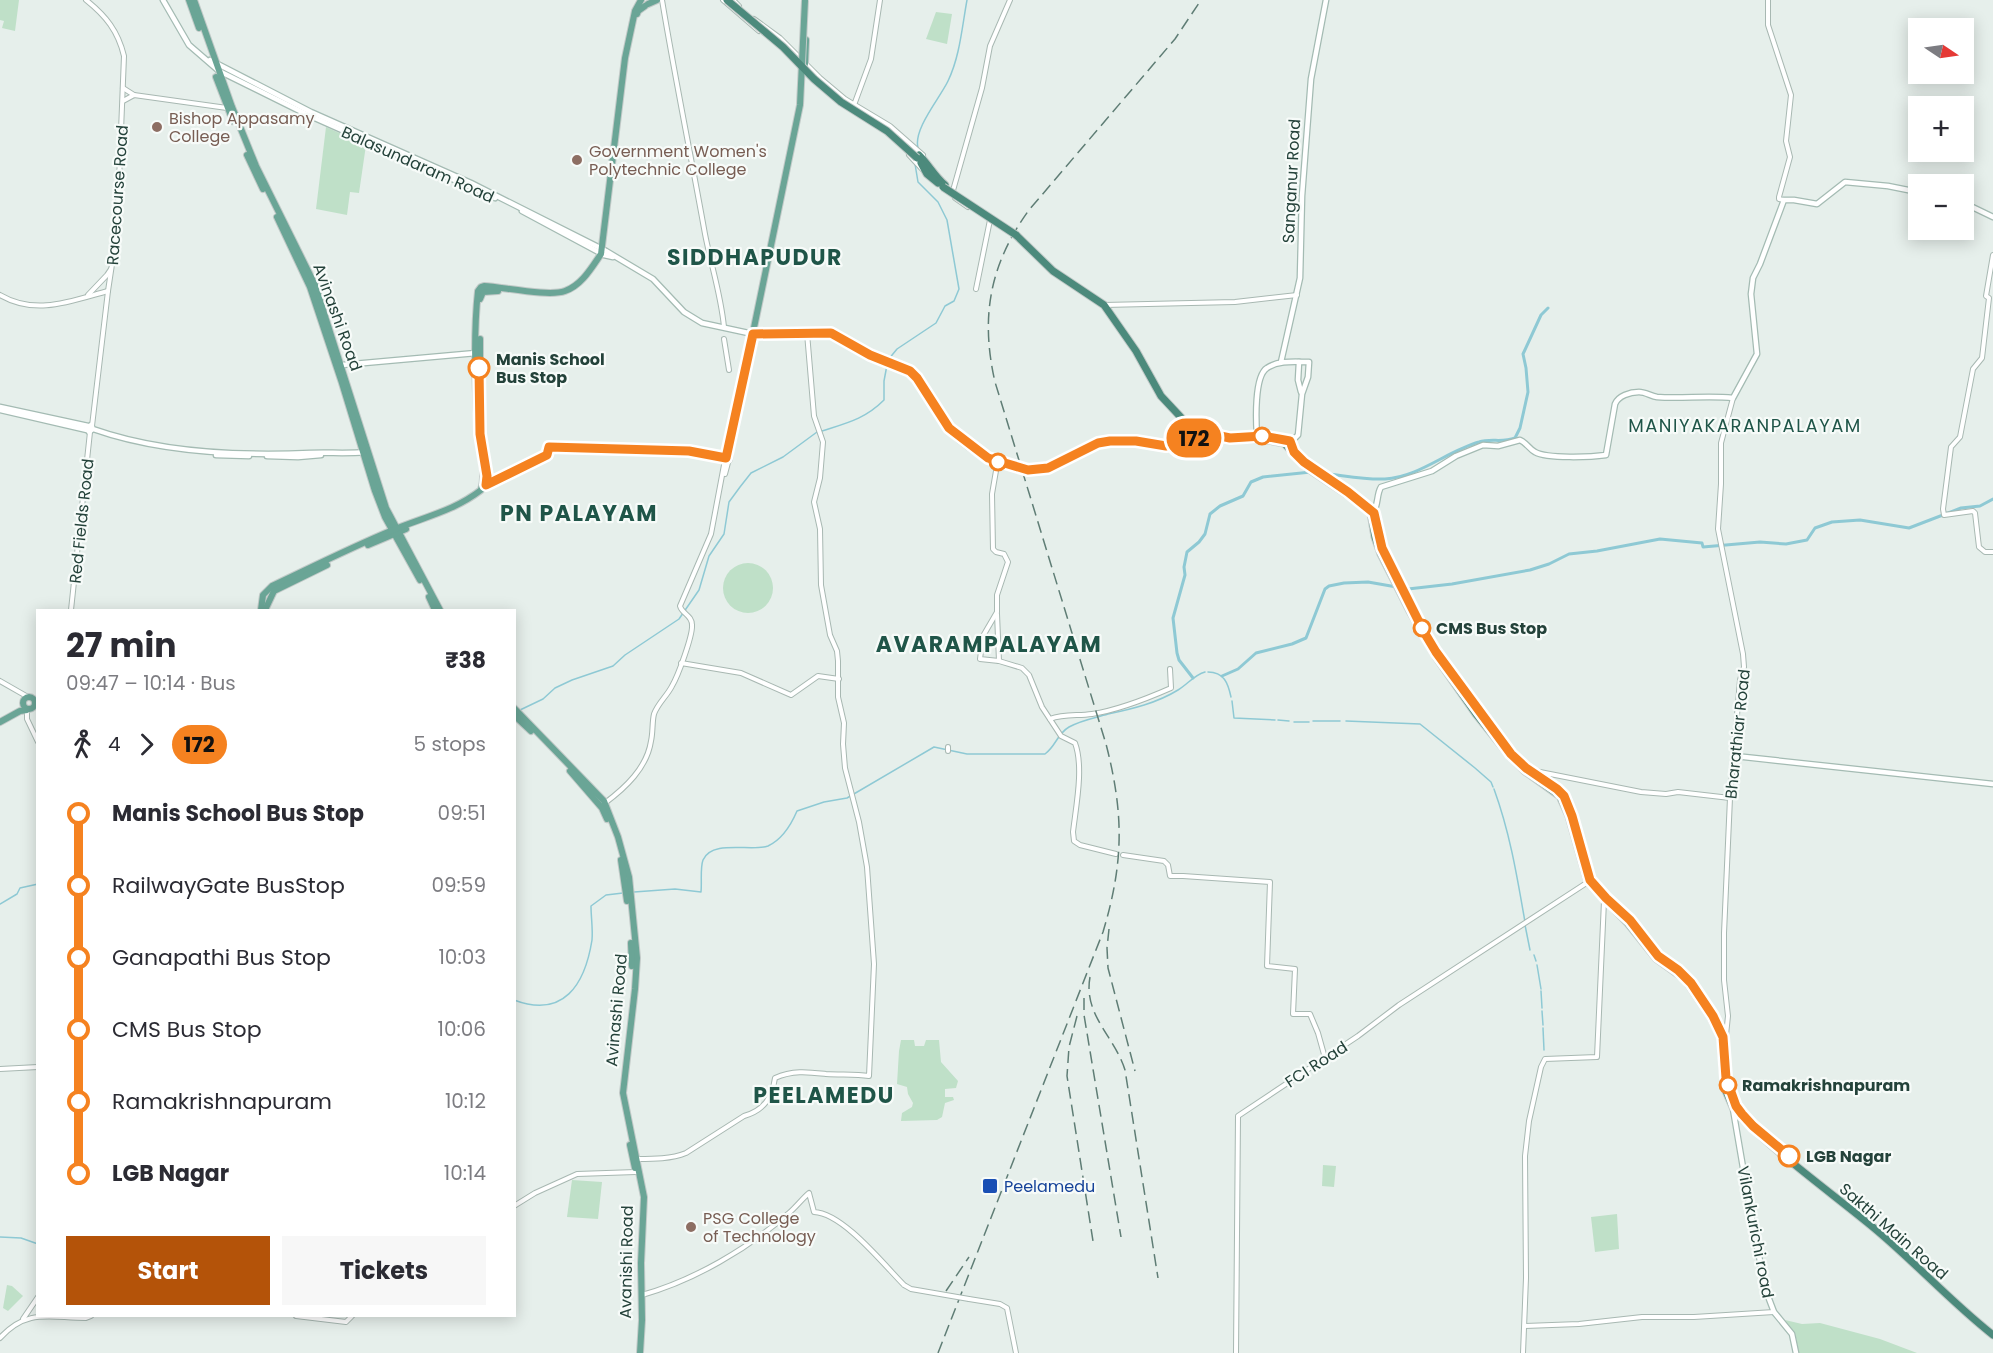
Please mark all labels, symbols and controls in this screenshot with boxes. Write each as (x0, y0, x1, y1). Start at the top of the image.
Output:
north arrow (1908, 18, 1974, 84)
map controls (1908, 18, 1974, 240)
button: + (1908, 96, 1974, 162)
place label: Bishop Appasamy College (169, 107, 315, 148)
street label: Sanganur Road (1277, 118, 1306, 244)
marker: Bishop Appasamy College (150, 120, 164, 134)
street label: Balasundaram Road (338, 120, 498, 209)
street label: Racecourse Road (101, 124, 134, 266)
place label: Government Women's Polytechnic College (589, 140, 767, 181)
marker: Government Women's Polytechnic College (570, 153, 584, 167)
button: − (1908, 174, 1974, 240)
district label: SIDDHAPUDUR (667, 242, 843, 273)
street label: Avinashi Road (307, 260, 368, 374)
place label: Manis School Bus Stop (496, 348, 605, 389)
marker: Manis School Bus Stop (468, 357, 490, 379)
district label: MANIYAKARANPALAYAM (1628, 413, 1862, 438)
line badge: 172 (1160, 418, 1228, 458)
text: 172 (1178, 424, 1210, 453)
unlabelled marker (1253, 427, 1271, 445)
unlabelled marker (989, 453, 1007, 471)
street label: Red Fields Road (63, 457, 100, 585)
district label: PN PALAYAM (500, 498, 658, 529)
place label: CMS Bus Stop (1436, 617, 1547, 640)
marker: CMS Bus Stop (1413, 619, 1431, 637)
text: 27 min (66, 622, 176, 669)
district label: AVARAMPALAYAM (876, 629, 1102, 660)
text: ₹38 (445, 645, 486, 676)
street label: Bharathiar Road (1719, 668, 1756, 800)
text: 09:47 – 10:14 · Bus (66, 669, 236, 697)
icon: walk (66, 728, 99, 761)
icon: forward (130, 728, 163, 761)
text: 4 (108, 730, 121, 758)
text: 172 (184, 730, 215, 759)
text: 5 stops (414, 730, 486, 758)
text: Manis School Bus Stop (112, 798, 364, 829)
text: 09:51 (438, 799, 486, 827)
text: RailwayGate BusStop (112, 870, 345, 901)
text: 09:59 (431, 871, 486, 899)
text: Ganapathi Bus Stop (112, 942, 331, 973)
text: 10:03 (438, 943, 486, 971)
street label: Avinashi Road (600, 953, 633, 1067)
text: CMS Bus Stop (112, 1014, 262, 1045)
text: 10:06 (438, 1015, 486, 1043)
street label: FCI Road (1281, 1036, 1352, 1093)
place label: Ramakrishnapuram (1742, 1074, 1910, 1097)
marker: Ramakrishnapuram (1719, 1076, 1737, 1094)
district label: PEELAMEDU (753, 1080, 895, 1111)
text: Ramakrishnapuram (112, 1086, 332, 1117)
text: 10:12 (445, 1087, 486, 1115)
marker: LGB Nagar (1778, 1145, 1800, 1167)
place label: LGB Nagar (1806, 1145, 1891, 1168)
text: LGB Nagar (112, 1158, 229, 1189)
text: 10:14 (444, 1159, 486, 1187)
street label: Vilankurichi road (1731, 1164, 1780, 1300)
place label: Peelamedu (1004, 1175, 1095, 1198)
marker: Peelamedu (981, 1177, 999, 1195)
street label: Sakthi Main Road (1834, 1178, 1953, 1285)
street label: Avanishi Road (614, 1205, 639, 1319)
place label: PSG College of Technology (703, 1207, 816, 1248)
marker: PSG College of Technology (684, 1220, 698, 1234)
button: Start (66, 1236, 270, 1305)
button: Tickets (282, 1236, 486, 1305)

